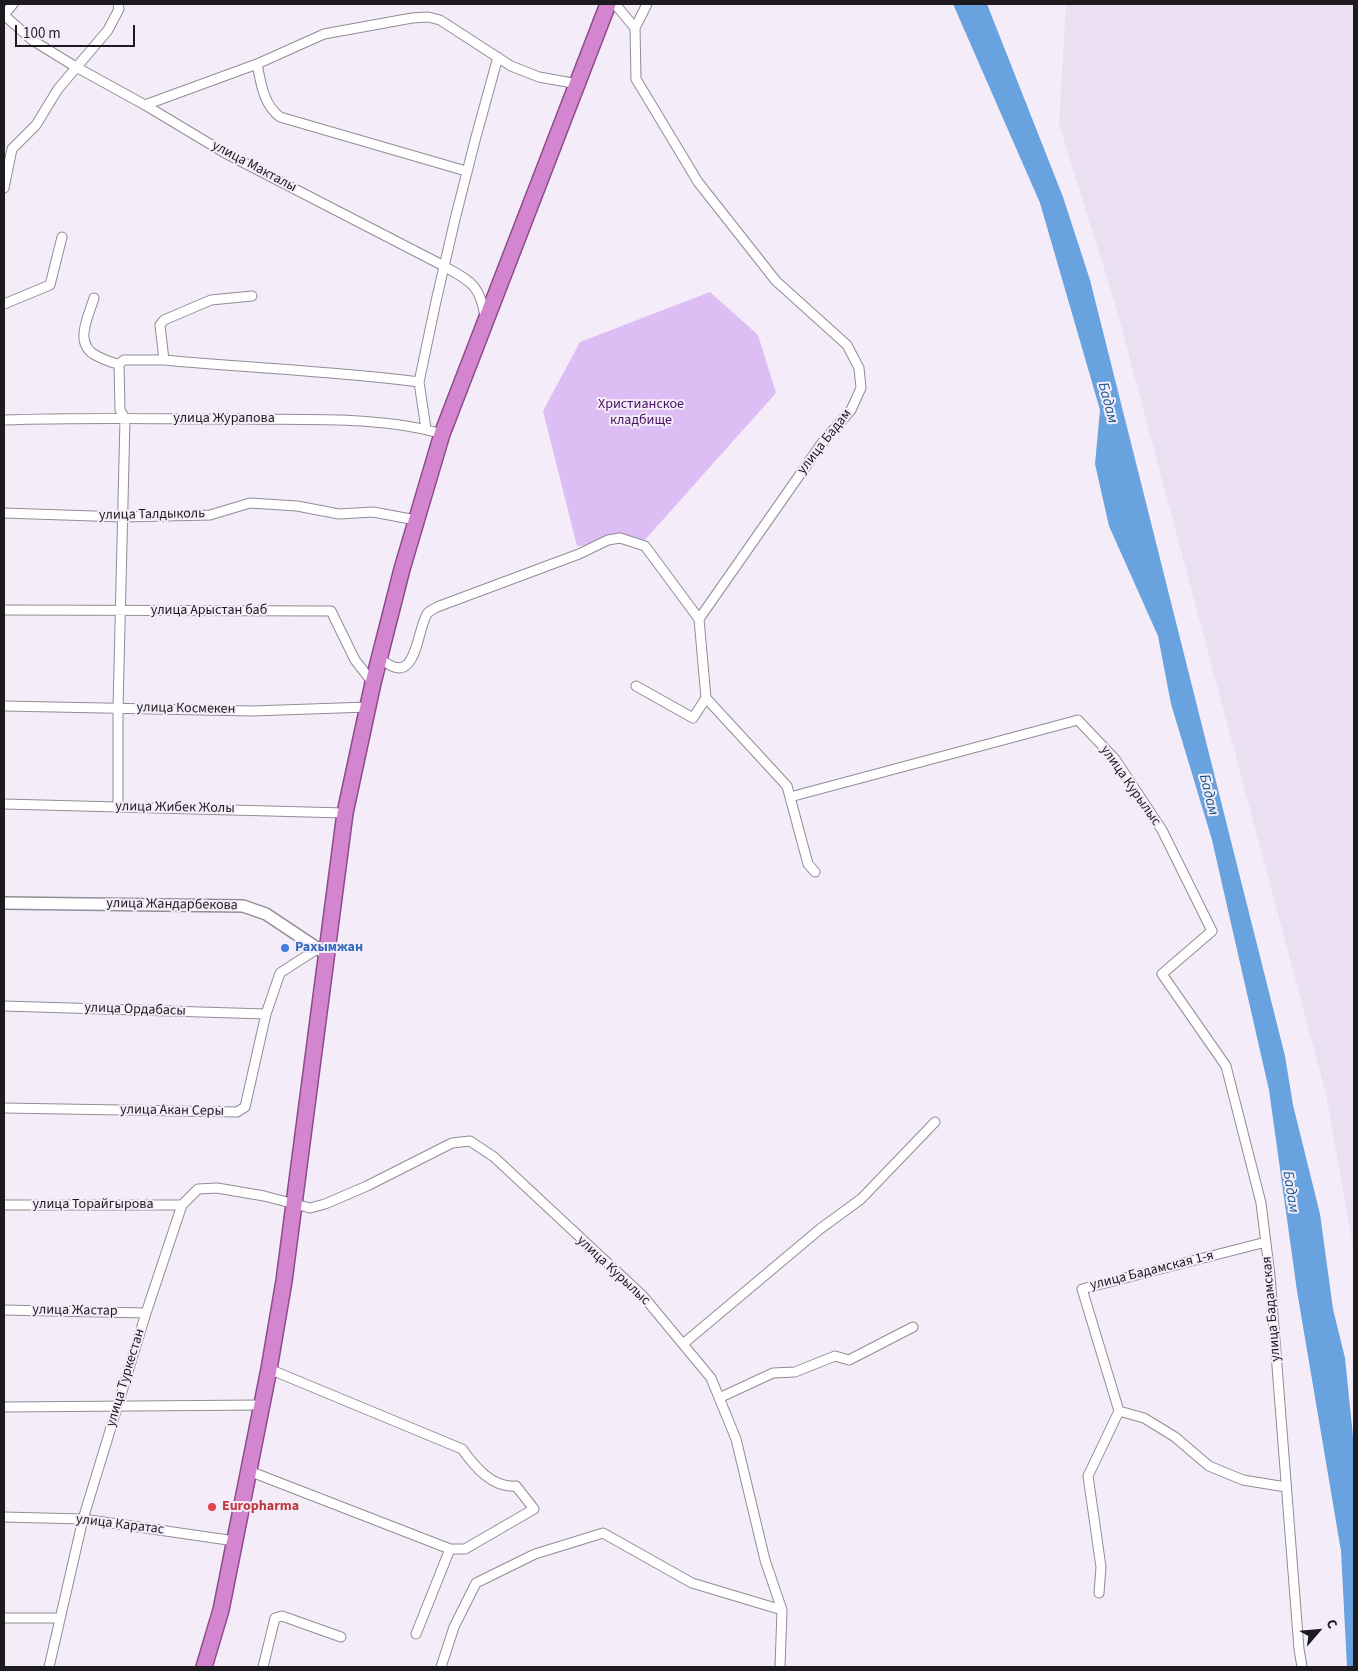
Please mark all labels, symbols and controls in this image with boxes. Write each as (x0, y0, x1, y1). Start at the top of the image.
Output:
scale bar (18, 15, 138, 47)
text: 100 m (23, 23, 61, 44)
street label: улица Макталы (209, 138, 299, 196)
water label: Бадам (1093, 380, 1121, 426)
park label: Христианское кладбище (598, 397, 684, 430)
street label: улица Бадам (794, 406, 856, 478)
street label: улица Журапова (173, 411, 275, 427)
street label: улица Талдыколь (99, 506, 205, 524)
street label: улица Арыстан баб (151, 603, 267, 619)
street label: улица Космекен (136, 700, 236, 718)
street label: улица Курылыс (1096, 743, 1164, 829)
water label: Бадам (1194, 773, 1222, 817)
street label: улица Жибек Жолы (115, 799, 235, 817)
street label: улица Жандарбекова (106, 895, 238, 915)
place label: Рахымжан (295, 940, 363, 956)
marker: Рахымжан (279, 942, 291, 954)
street label: улица Ордабасы (84, 1000, 186, 1020)
street label: улица Акан Серы (120, 1102, 224, 1120)
water label: Бадам (1278, 1170, 1302, 1214)
street label: улица Торайгырова (33, 1197, 153, 1213)
street label: улица Курылыс (573, 1233, 653, 1309)
street label: улица Бадамская 1-я (1088, 1248, 1216, 1294)
street label: улица Бадамская (1259, 1256, 1285, 1362)
street label: улица Жастар (32, 1302, 118, 1320)
street label: улица Туркестан (103, 1327, 149, 1429)
place label: Europharma (222, 1499, 299, 1515)
marker: Europharma (206, 1501, 218, 1513)
street label: улица Каратас (75, 1511, 165, 1539)
north arrow (1293, 1606, 1343, 1656)
text: С (1321, 1616, 1342, 1632)

